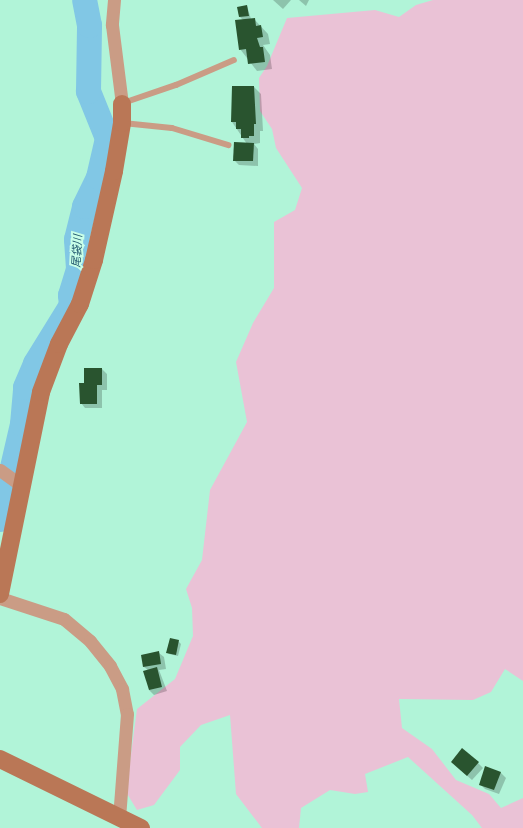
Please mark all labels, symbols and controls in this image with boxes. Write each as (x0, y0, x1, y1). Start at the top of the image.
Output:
water label: 尾袋川 (70, 234, 84, 268)

